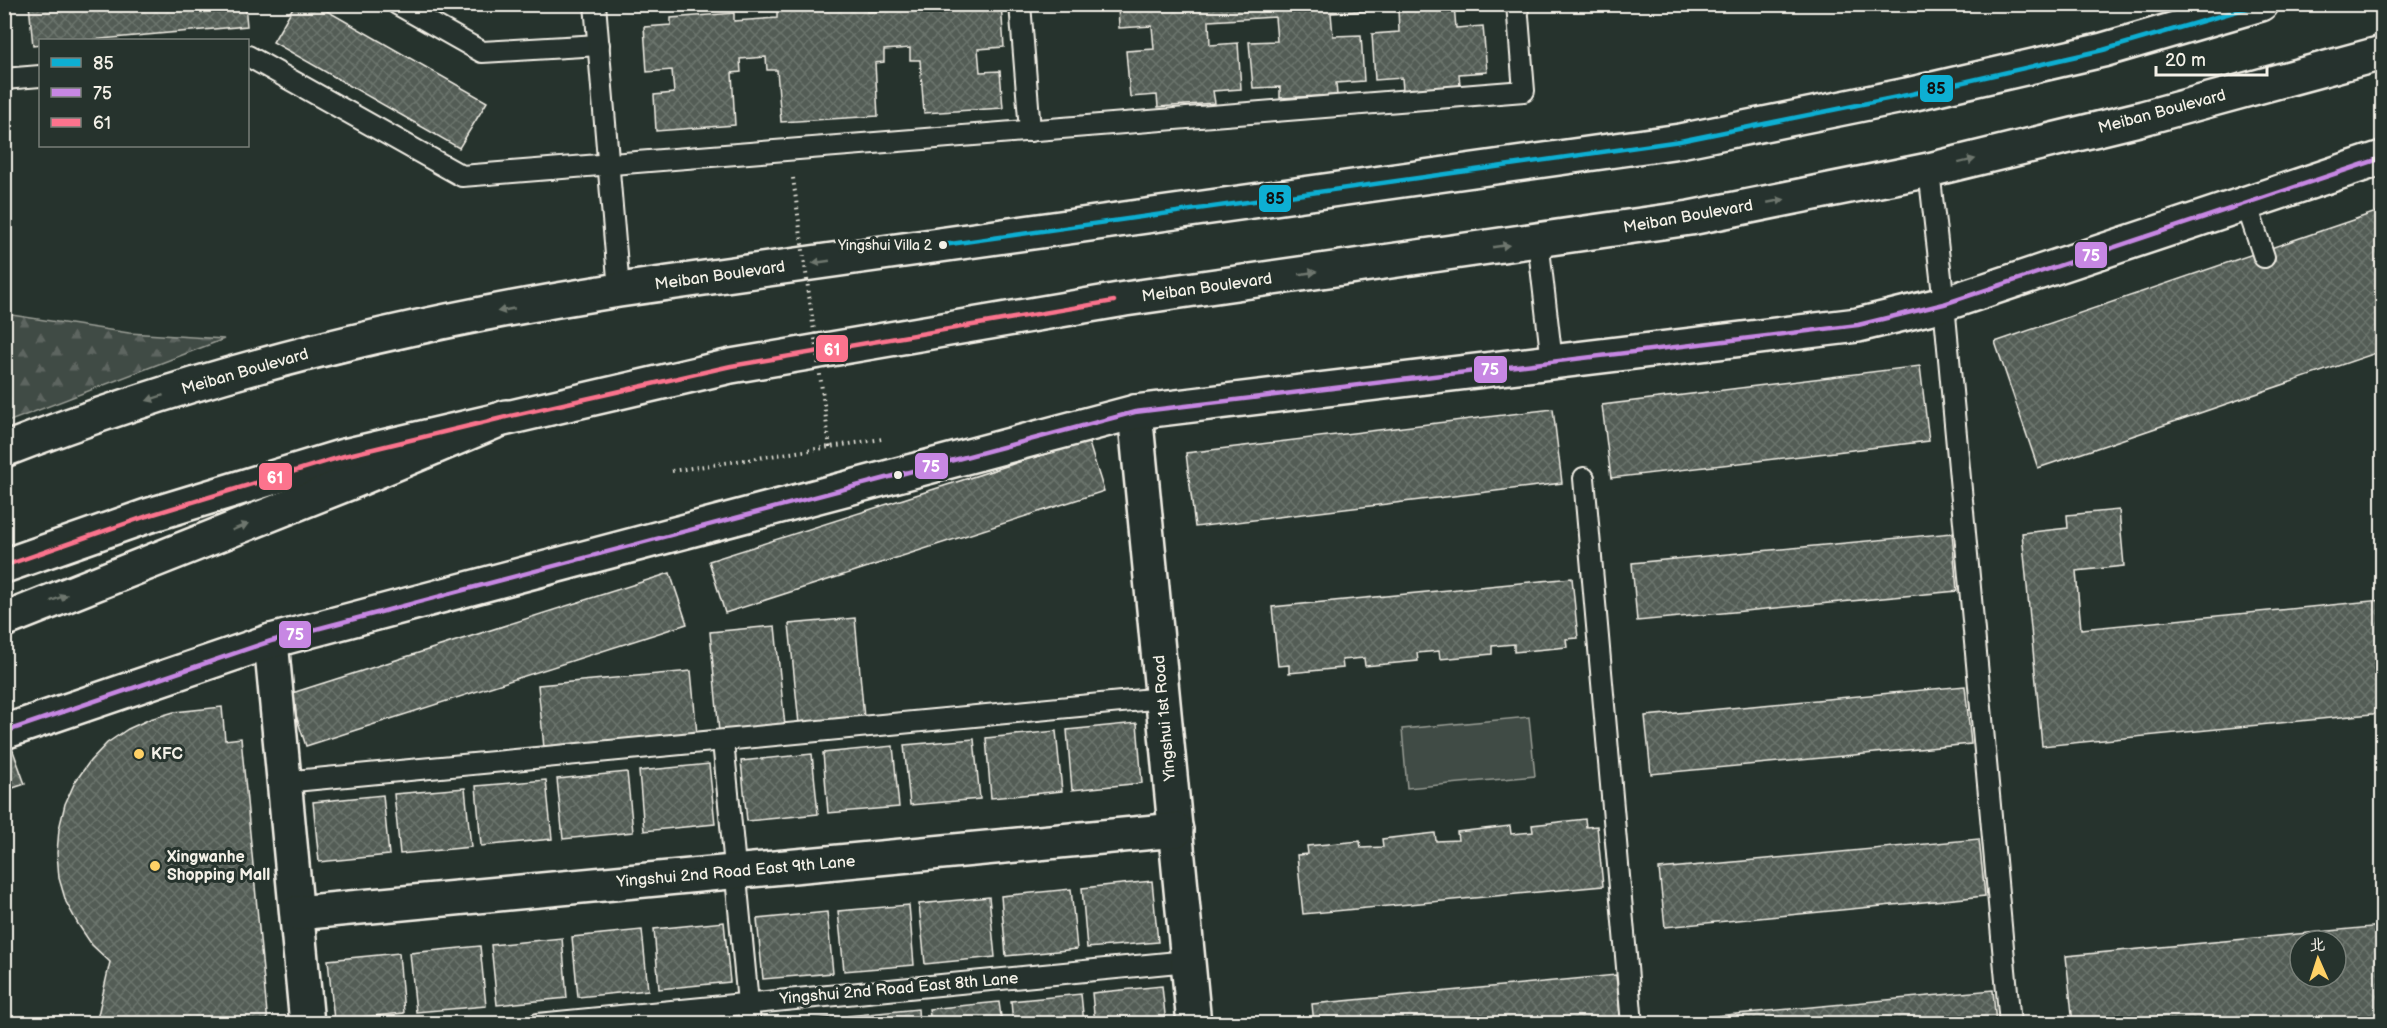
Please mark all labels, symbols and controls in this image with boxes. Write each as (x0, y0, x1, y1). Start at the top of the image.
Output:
legend (39, 39, 249, 147)
scale bar (2156, 39, 2267, 77)
text: 20 m (2165, 50, 2206, 71)
text: 85 (93, 53, 114, 74)
line badge: 85 (1919, 74, 1954, 103)
text: 85 (1927, 80, 1945, 99)
text: 75 (93, 83, 112, 104)
street label: Meiban Boulevard (2096, 86, 2228, 138)
text: 61 (93, 113, 111, 134)
one-way arrow (1958, 156, 1976, 166)
line badge: 85 (1258, 184, 1292, 213)
text: 85 (1266, 190, 1284, 209)
street label: Meiban Boulevard (1622, 196, 1754, 238)
one-way arrow (1767, 196, 1786, 205)
place label: Yingshui Villa 2 (837, 237, 933, 254)
marker: Yingshui Villa 2 (937, 239, 949, 251)
one-way arrow (1491, 241, 1510, 250)
line badge: 75 (2074, 241, 2108, 269)
text: 75 (2082, 247, 2100, 266)
street label: Meiban Boulevard (654, 257, 786, 295)
one-way arrow (811, 258, 830, 267)
street label: Meiban Boulevard (1141, 269, 1273, 307)
one-way arrow (1298, 269, 1317, 278)
one-way arrow (497, 306, 516, 315)
line badge: 61 (815, 334, 849, 363)
text: 61 (824, 341, 840, 360)
street label: Meiban Boulevard (179, 345, 311, 399)
line badge: 75 (1473, 355, 1508, 384)
text: 75 (1481, 361, 1499, 380)
one-way arrow (146, 394, 164, 404)
line badge: 75 (914, 452, 949, 480)
text: 75 (922, 458, 940, 477)
line badge: 61 (258, 462, 293, 491)
text: 61 (267, 469, 283, 488)
unlabelled marker (892, 469, 904, 481)
one-way arrow (232, 522, 250, 532)
one-way arrow (50, 593, 68, 603)
line badge: 75 (278, 620, 312, 649)
text: 75 (286, 626, 304, 645)
street label: Yingshui 1st Road (1150, 654, 1180, 783)
place label: KFC (151, 745, 183, 764)
marker: KFC (132, 747, 146, 761)
place label: Xingwanhe Shopping Mall (167, 848, 270, 885)
street label: Yingshui 2nd Road East 9th Lane (615, 852, 857, 892)
marker: Xingwanhe Shopping Mall (148, 859, 162, 873)
north arrow (2288, 929, 2348, 989)
text: 北 (2309, 936, 2326, 955)
street label: Yingshui 2nd Road East 8th Lane (778, 969, 1020, 1009)

